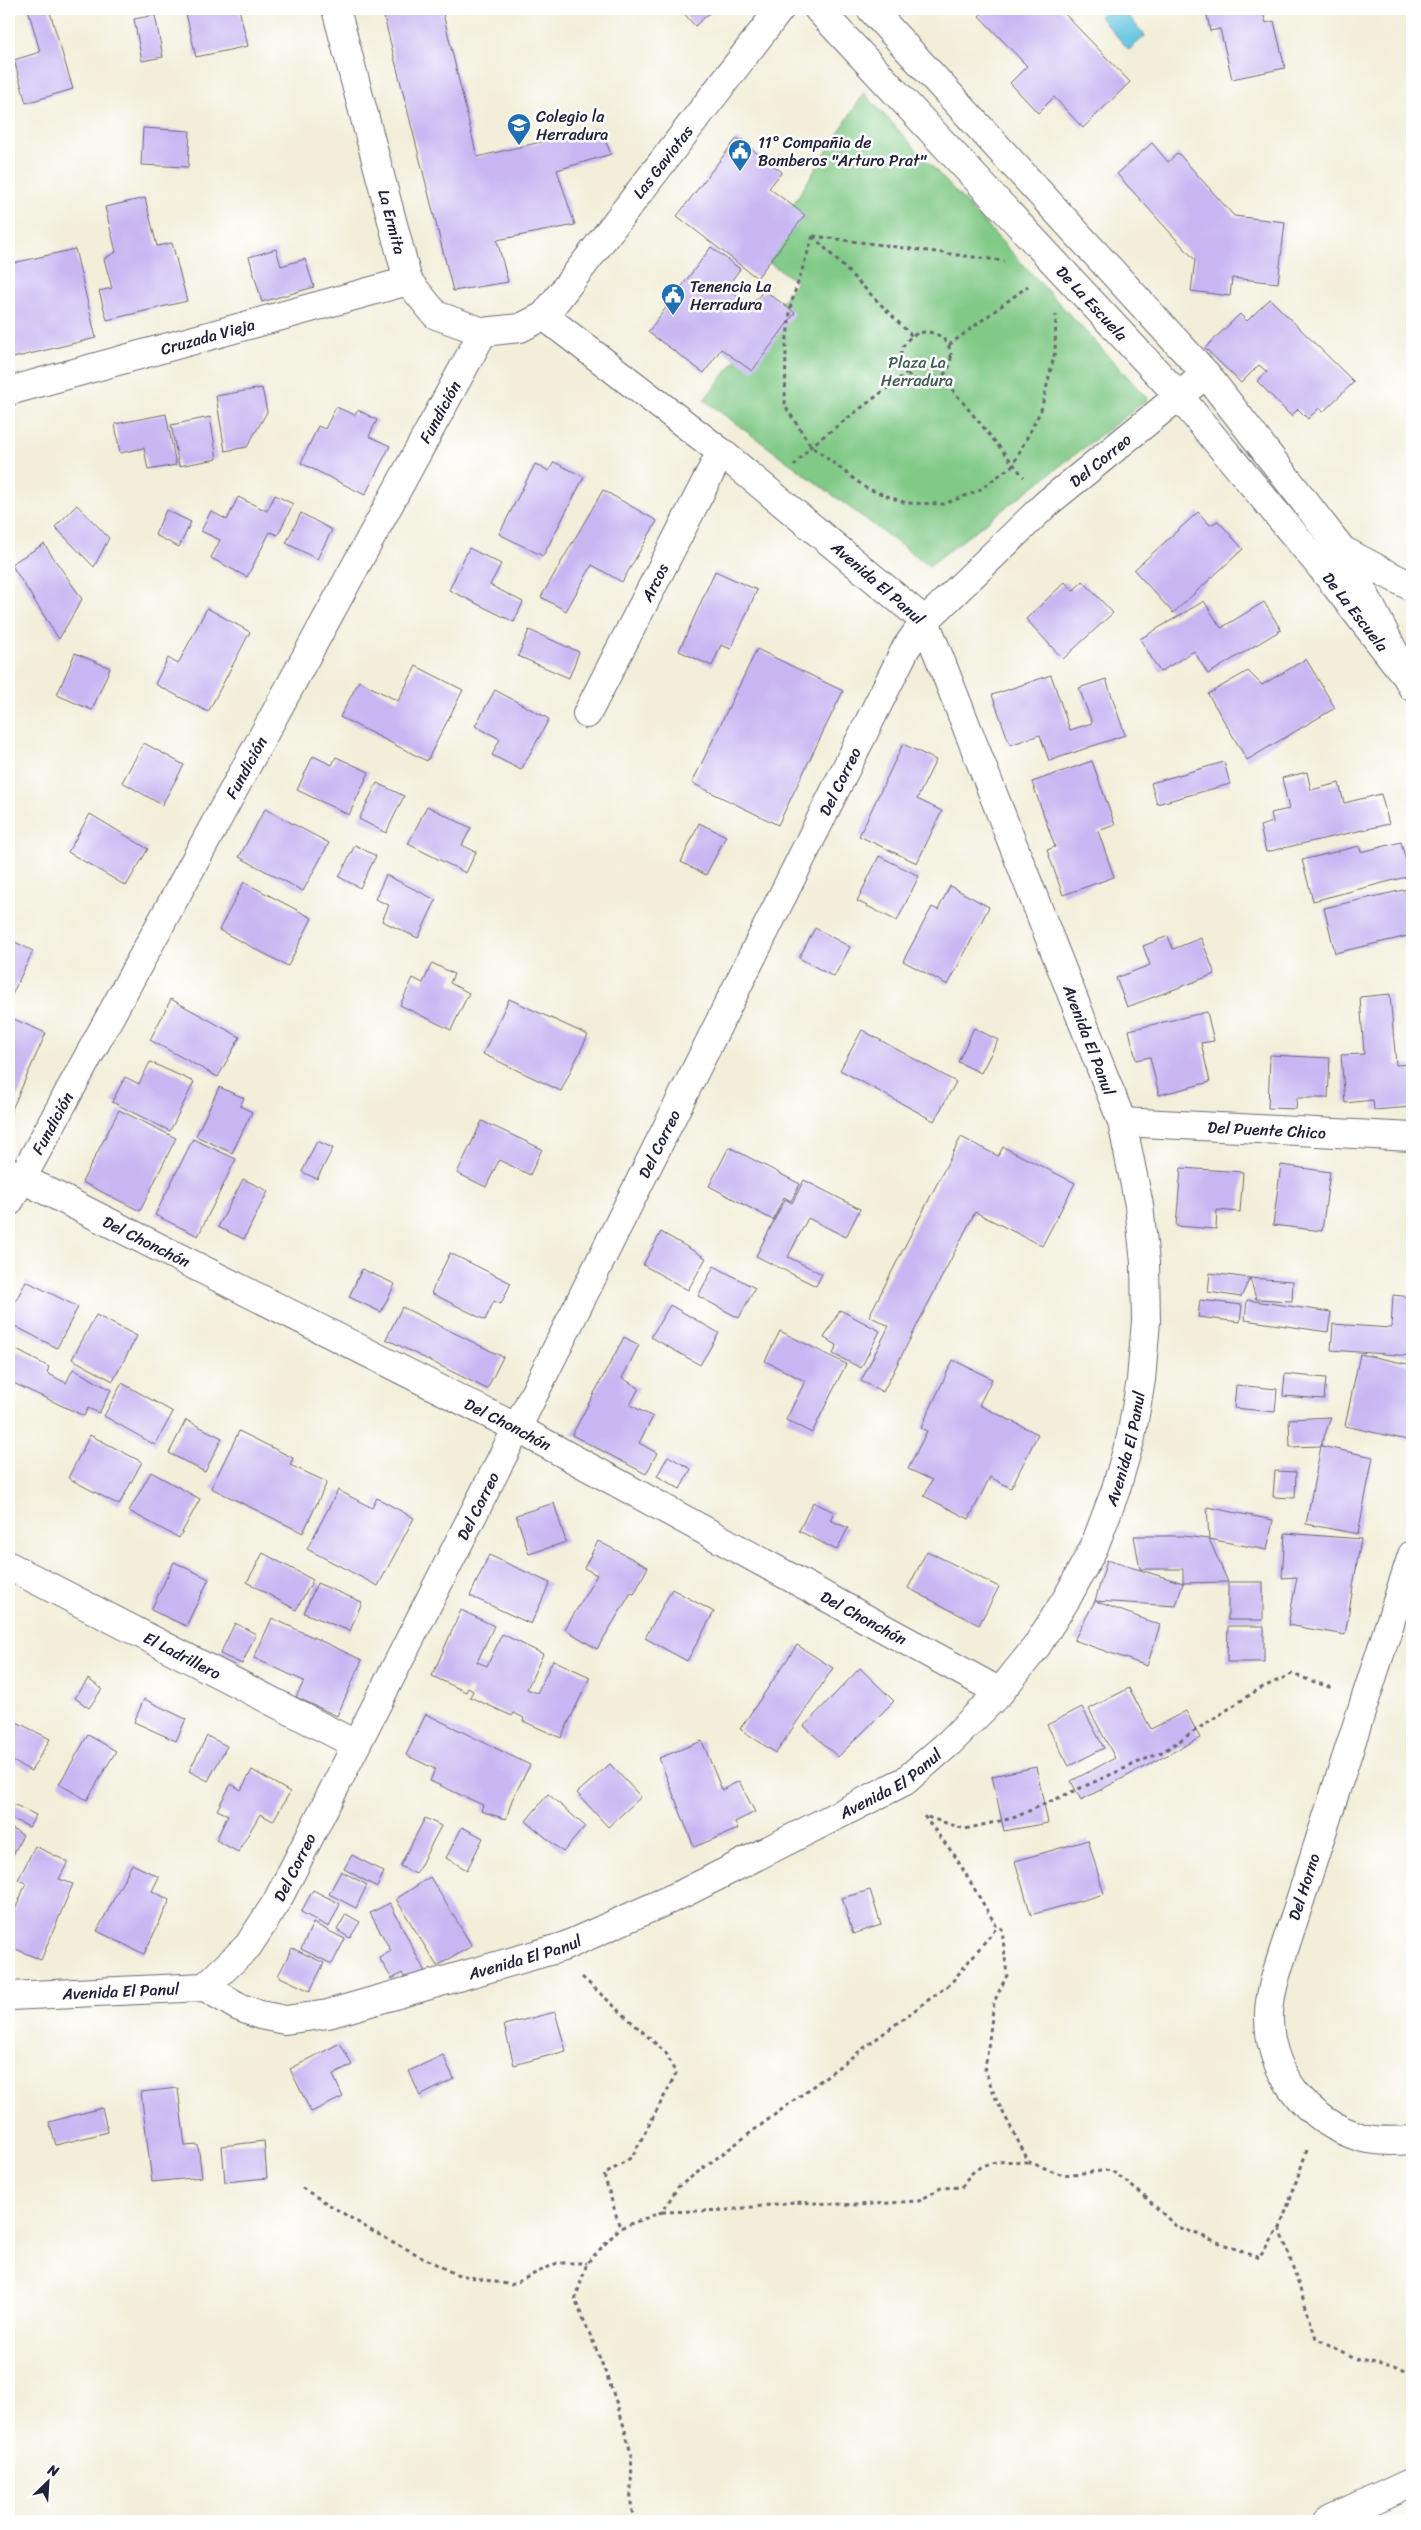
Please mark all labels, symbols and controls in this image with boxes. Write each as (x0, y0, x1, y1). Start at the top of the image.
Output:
place label: Colegio la Herradura (536, 102, 608, 149)
school or university icon: Colegio la Herradura (506, 112, 532, 146)
street label: Las Gaviotas (625, 118, 701, 205)
place label: 11° Compañia de Bomberos "Arturo Prat" (758, 128, 928, 175)
public building icon: 11° Compañia de Bomberos "Arturo Prat" (727, 138, 753, 172)
street label: La Ermita (370, 186, 415, 257)
street label: De La Escuela (1049, 258, 1136, 348)
place label: Tenencia La Herradura (690, 272, 772, 319)
public building icon: Tenencia La Herradura (660, 282, 686, 316)
street label: Cruzada Vieja (157, 309, 258, 363)
park label: Plaza La Herradura (881, 348, 953, 395)
street label: Fundición (411, 375, 469, 448)
street label: Del Correo (1062, 426, 1138, 495)
street label: Avenida El Panul (824, 533, 932, 633)
street label: Arcos (632, 558, 677, 607)
street label: De La Escuela (1315, 565, 1397, 659)
street label: Fundición (217, 730, 275, 804)
street label: Del Correo (810, 742, 869, 821)
street label: Avenida El Panul (1054, 979, 1124, 1100)
street label: Fundición (23, 1086, 81, 1160)
street label: Del Correo (629, 1104, 688, 1183)
street label: Del Puente Chico (1207, 1112, 1327, 1147)
street label: Del Chonchón (98, 1207, 196, 1276)
street label: Del Chonchón (459, 1389, 557, 1459)
street label: Avenida El Panul (1096, 1389, 1153, 1511)
street label: Del Correo (448, 1467, 507, 1545)
street label: Del Chonchón (815, 1582, 913, 1653)
street label: El Ladrillero (138, 1623, 226, 1687)
street label: Avenida El Panul (833, 1740, 949, 1827)
street label: Del Correo (265, 1828, 324, 1906)
street label: Del Horno (1280, 1850, 1328, 1924)
street label: Avenida El Panul (464, 1926, 587, 1988)
street label: Avenida El Panul (61, 1974, 180, 2008)
text: N (43, 2457, 63, 2484)
north arrow (22, 2458, 72, 2508)

